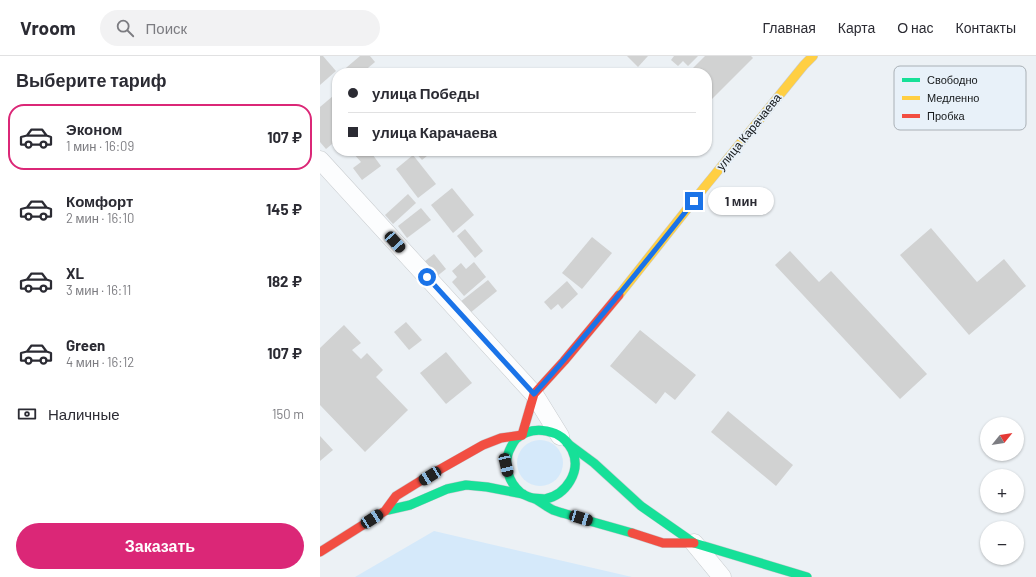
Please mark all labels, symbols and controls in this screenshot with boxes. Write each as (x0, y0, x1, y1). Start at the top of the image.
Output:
search box (100, 10, 380, 46)
text: Vroom (20, 16, 76, 39)
icon: search (114, 17, 136, 39)
text: Поиск (146, 19, 187, 37)
text: Главная (763, 19, 816, 36)
text: Карта (838, 19, 875, 36)
text: О нас (897, 19, 934, 36)
text: Контакты (956, 19, 1016, 36)
legend (894, 66, 1026, 130)
text: Выберите тариф (16, 69, 167, 91)
text: Свободно (927, 73, 978, 86)
text: улица Победы (372, 84, 480, 102)
street label: улица Карачаева (713, 90, 784, 173)
text: Медленно (927, 91, 979, 104)
text: Пробка (927, 109, 965, 122)
icon: car (18, 119, 54, 155)
text: Эконом (66, 120, 122, 138)
text: улица Карачаева (372, 123, 497, 141)
text: 107 ₽ (267, 128, 302, 146)
text: 1 мин · 16:09 (66, 138, 134, 154)
callout: 1 мин (708, 187, 774, 215)
icon: car (18, 191, 54, 227)
text: Комфорт (66, 192, 133, 210)
route end (685, 192, 703, 210)
text: 1 мин (725, 193, 757, 209)
text: 145 ₽ (266, 200, 302, 218)
text: 2 мин · 16:10 (66, 210, 134, 226)
car (383, 229, 407, 255)
icon: car (18, 263, 54, 299)
text: XL (66, 264, 84, 282)
route start (418, 268, 436, 286)
text: 182 ₽ (267, 272, 302, 290)
text: 3 мин · 16:11 (66, 282, 131, 298)
icon: car (18, 335, 54, 371)
text: Green (66, 336, 105, 354)
text: 107 ₽ (267, 344, 302, 362)
text: 4 мин · 16:12 (66, 354, 134, 370)
icon: cash (16, 403, 38, 425)
text: Наличные (48, 405, 120, 423)
text: 150 m (272, 406, 304, 422)
north arrow (980, 417, 1024, 461)
map controls (980, 417, 1024, 565)
car (497, 452, 515, 478)
car (417, 465, 443, 487)
button: + (980, 469, 1024, 513)
car (359, 507, 385, 531)
car (568, 509, 594, 527)
button: − (980, 521, 1024, 565)
button: Заказать (16, 523, 304, 569)

